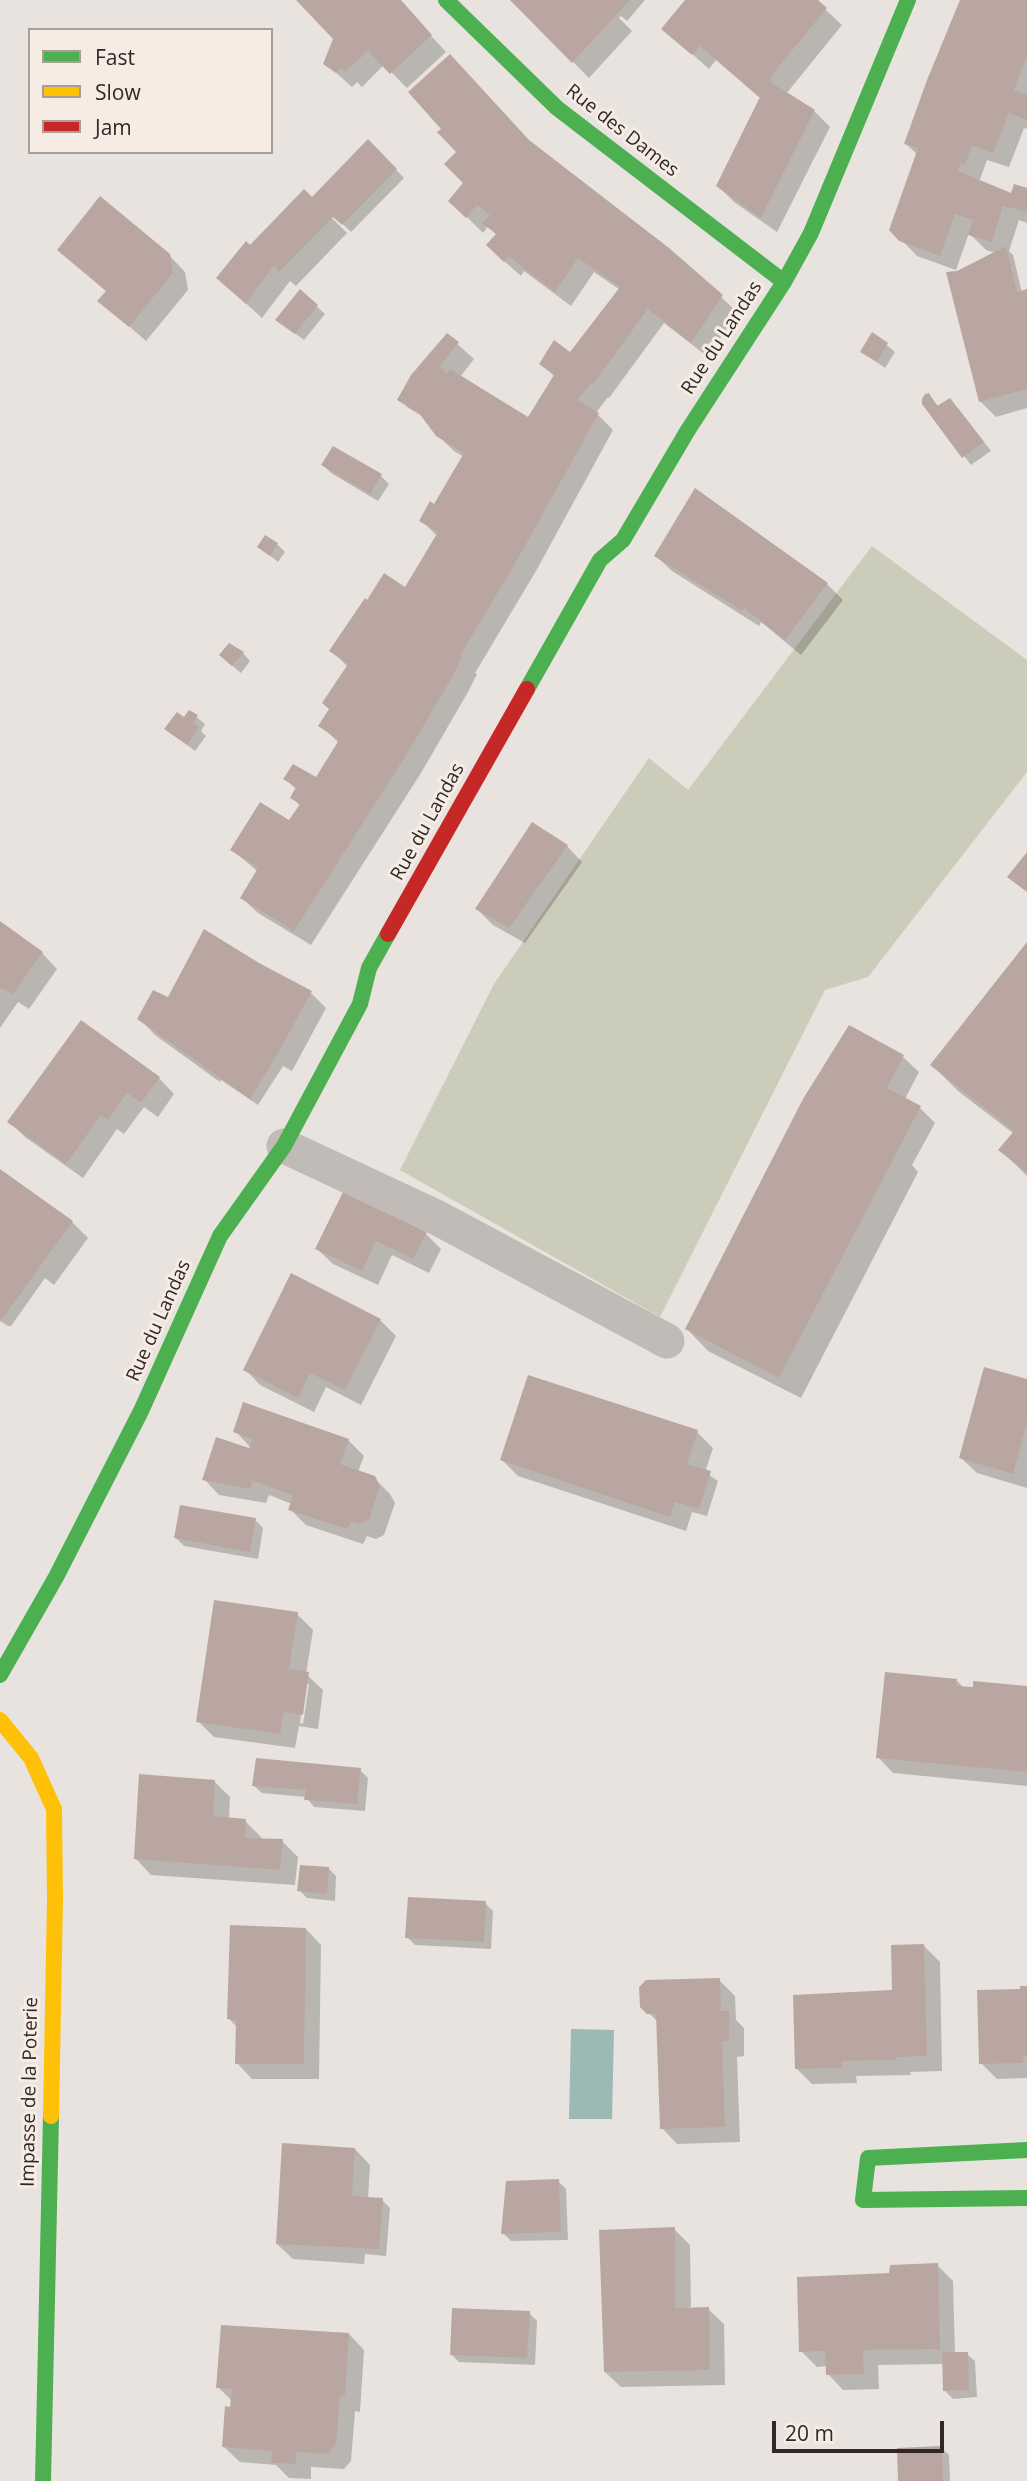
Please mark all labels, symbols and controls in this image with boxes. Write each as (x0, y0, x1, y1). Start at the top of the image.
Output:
legend (28, 28, 273, 154)
text: Fast (95, 43, 135, 71)
text: Slow (95, 78, 141, 106)
street label: Rue des Dames (561, 80, 683, 182)
text: Jam (95, 113, 132, 141)
street label: Rue du Landas (677, 277, 767, 399)
street label: Rue du Landas (386, 759, 470, 885)
street label: Rue du Landas (122, 1257, 196, 1385)
street label: Impasse de la Poterie (17, 1997, 43, 2187)
scale bar (775, 2408, 946, 2452)
text: 20 m (785, 2419, 834, 2447)

